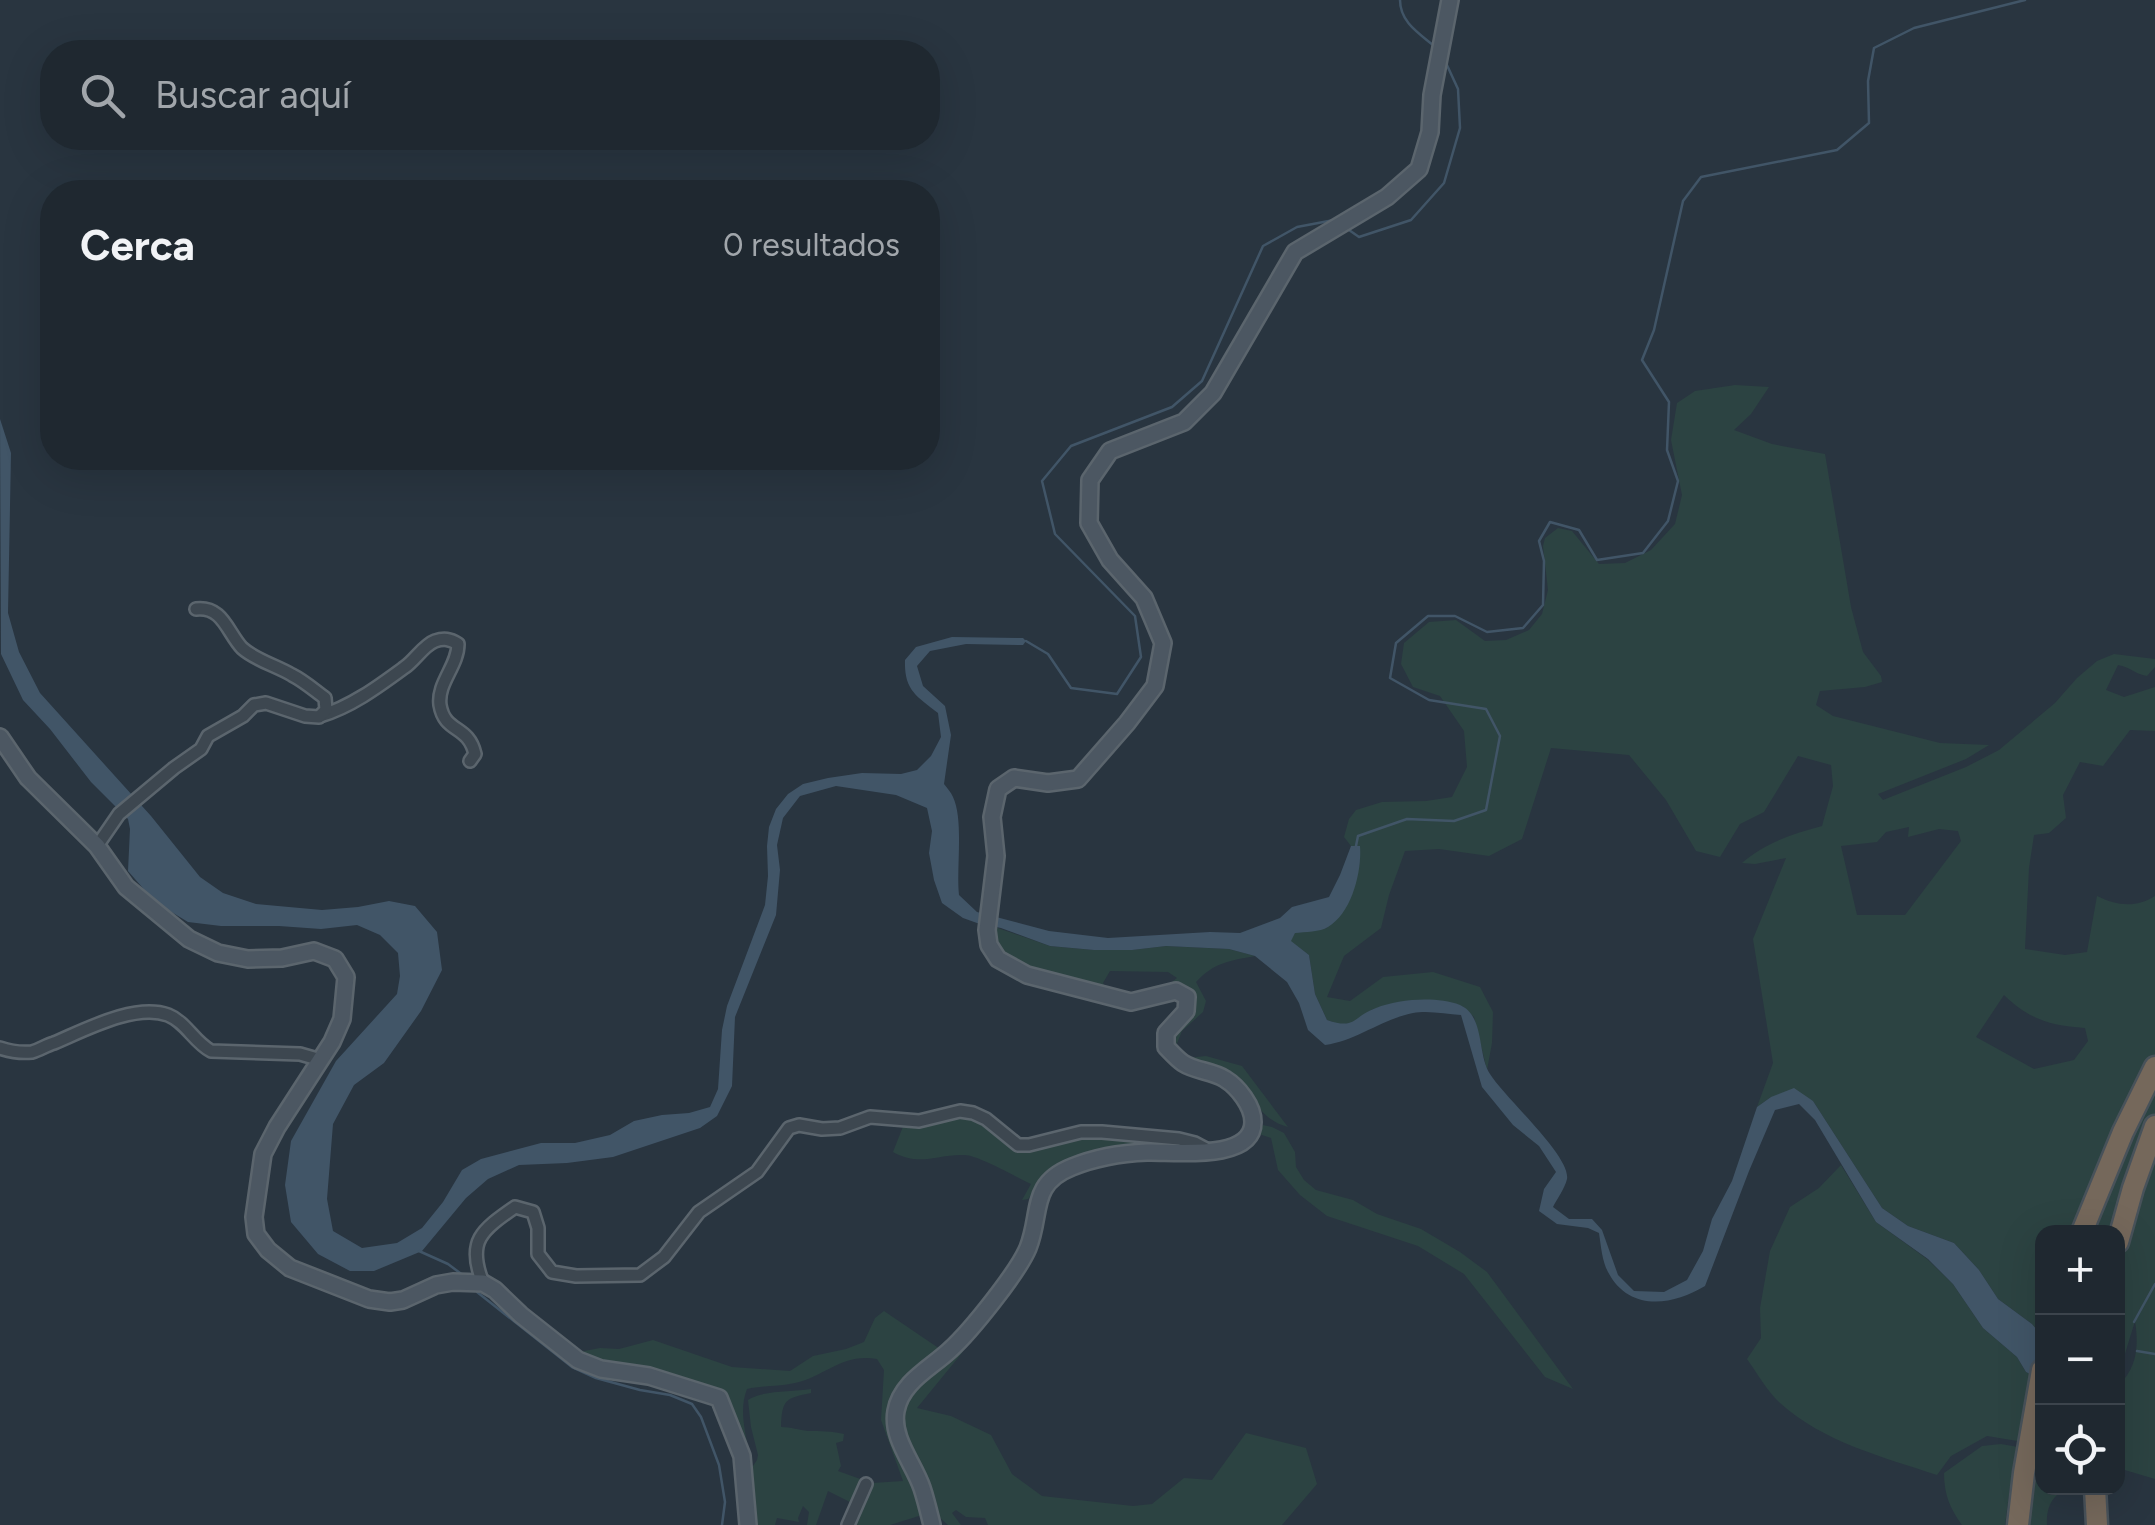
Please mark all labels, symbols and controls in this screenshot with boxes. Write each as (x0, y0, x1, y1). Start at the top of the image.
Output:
search box (40, 40, 940, 150)
icon: search (75, 68, 130, 123)
text: Buscar aquí (155, 72, 351, 118)
text: Cerca (80, 220, 195, 271)
text: 0 resultados (723, 226, 900, 264)
map controls (2035, 1225, 2125, 1495)
button: + (2035, 1225, 2125, 1315)
button: − (2035, 1315, 2125, 1405)
button: locate (2035, 1405, 2125, 1495)

